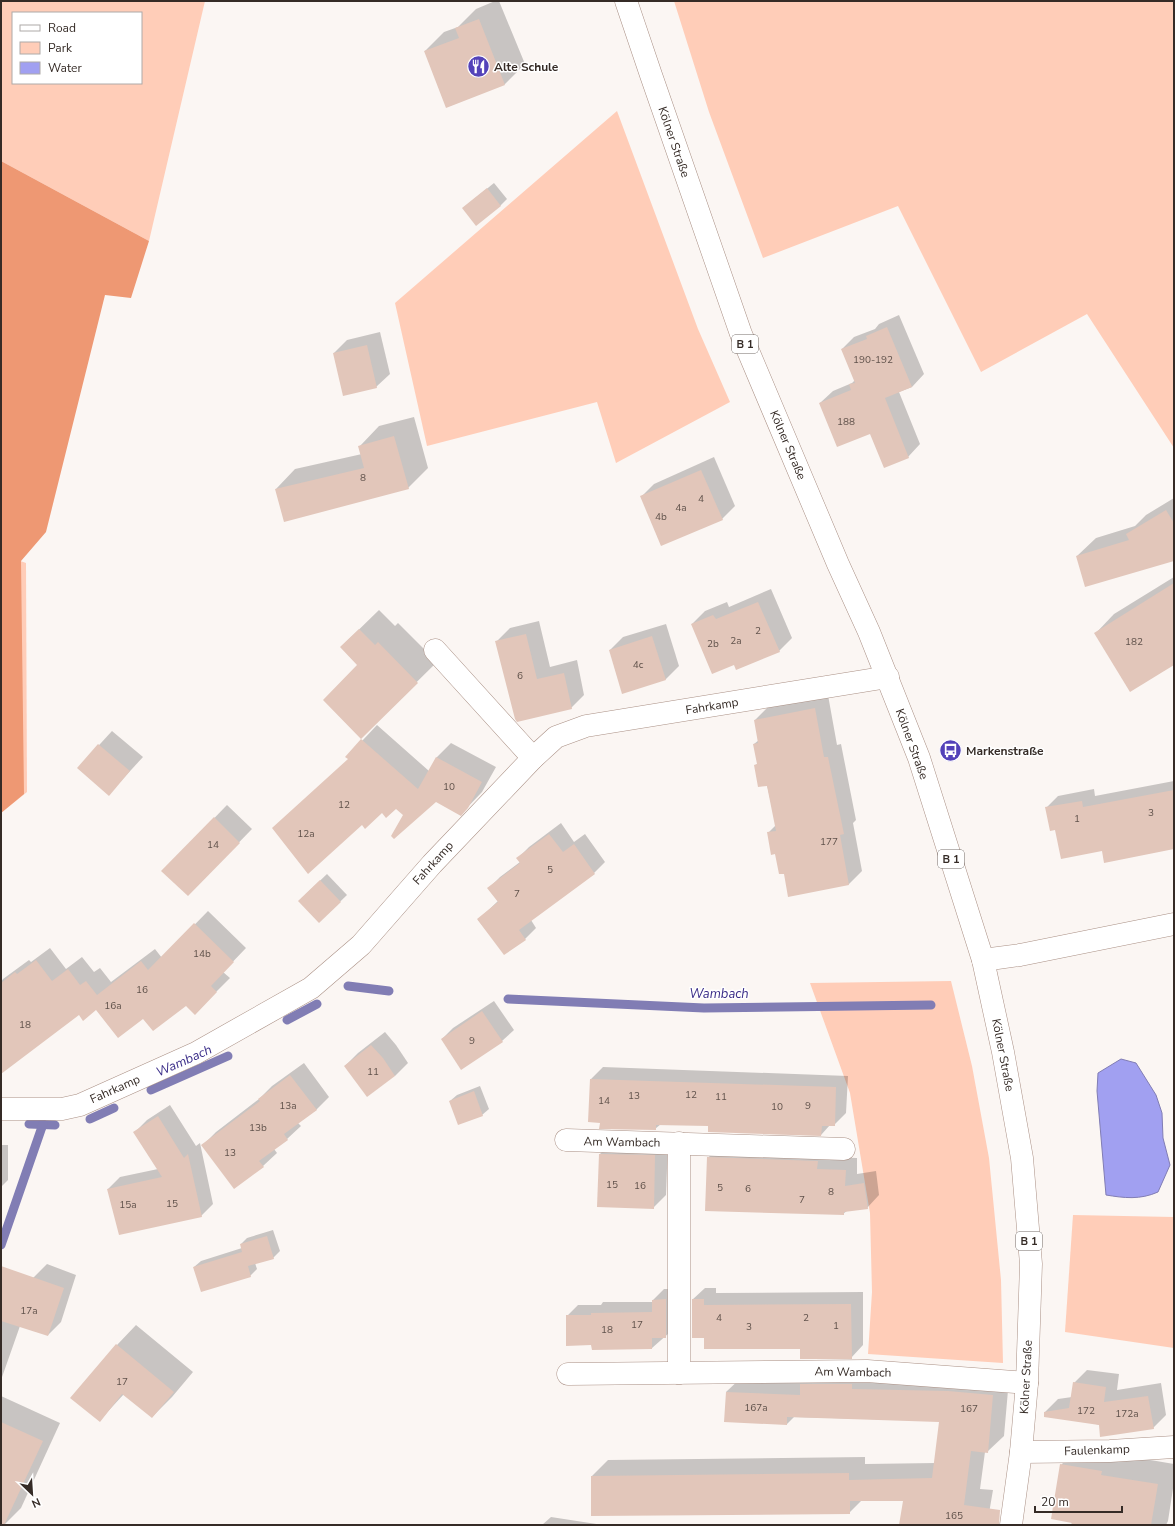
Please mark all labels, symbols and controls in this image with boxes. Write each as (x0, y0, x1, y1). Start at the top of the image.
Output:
legend (12, 12, 142, 84)
text: Road (48, 20, 76, 36)
text: Park (48, 40, 73, 56)
restaurant icon: Alte Schule (466, 54, 492, 80)
place label: Alte Schule (494, 59, 559, 75)
text: Water (48, 60, 82, 76)
street label: Kölner Straße (654, 104, 694, 180)
road number: B 1 (732, 335, 758, 353)
house number: 190-192 (853, 353, 893, 367)
street label: Kölner Straße (766, 408, 810, 482)
house number: 188 (837, 415, 855, 429)
house number: 8 (360, 471, 366, 485)
house number: 4 (698, 492, 704, 506)
house number: 4a (675, 501, 687, 515)
house number: 4b (655, 510, 667, 524)
house number: 2 (755, 624, 761, 638)
house number: 2a (730, 634, 742, 648)
house number: 182 (1125, 635, 1143, 649)
house number: 2b (707, 637, 719, 651)
house number: 4c (633, 658, 644, 672)
house number: 6 (517, 669, 523, 683)
street label: Fahrkamp (684, 694, 740, 718)
street label: Kölner Straße (892, 706, 932, 782)
bus stop icon: Markenstraße (937, 738, 963, 764)
place label: Markenstraße (966, 743, 1044, 759)
house number: 10 (443, 780, 455, 794)
house number: 12 (338, 798, 350, 812)
house number: 3 (1148, 806, 1154, 820)
house number: 1 (1074, 812, 1080, 826)
house number: 12a (297, 827, 315, 841)
house number: 177 (820, 835, 838, 849)
house number: 14 (207, 838, 219, 852)
street label: Fahrkamp (409, 838, 457, 888)
road number: B 1 (938, 850, 964, 868)
house number: 5 (547, 863, 553, 877)
house number: 7 (514, 887, 520, 901)
house number: 14b (193, 947, 211, 961)
house number: 16 (136, 983, 148, 997)
water label: Wambach (689, 985, 749, 1003)
house number: 16a (104, 999, 122, 1013)
street label: Kölner Straße (988, 1017, 1018, 1093)
house number: 18 (19, 1018, 31, 1032)
house number: 9 (469, 1034, 475, 1048)
water label: Wambach (153, 1041, 215, 1081)
house number: 11 (367, 1065, 379, 1079)
street label: Fahrkamp (87, 1071, 143, 1107)
house number: 12 (685, 1088, 697, 1102)
house number: 13 (628, 1089, 640, 1103)
house number: 11 (715, 1090, 727, 1104)
house number: 14 (598, 1094, 610, 1108)
house number: 13a (279, 1099, 297, 1113)
house number: 9 (805, 1099, 811, 1113)
house number: 10 (771, 1100, 783, 1114)
house number: 13b (249, 1121, 267, 1135)
street label: Am Wambach (583, 1133, 661, 1151)
house number: 13 (224, 1146, 236, 1160)
house number: 15 (606, 1178, 618, 1192)
house number: 16 (634, 1179, 646, 1193)
house number: 5 (717, 1181, 723, 1195)
house number: 6 (745, 1182, 751, 1196)
house number: 8 (828, 1185, 834, 1199)
house number: 7 (799, 1193, 805, 1207)
house number: 15 (166, 1197, 178, 1211)
house number: 15a (119, 1198, 137, 1212)
road number: B 1 (1016, 1232, 1042, 1250)
house number: 17a (20, 1304, 38, 1318)
house number: 4 (716, 1311, 722, 1325)
house number: 2 (803, 1311, 809, 1325)
house number: 17 (631, 1318, 643, 1332)
house number: 1 (833, 1319, 839, 1333)
house number: 3 (746, 1320, 752, 1334)
house number: 18 (601, 1323, 613, 1337)
street label: Kölner Straße (1016, 1340, 1036, 1414)
street label: Am Wambach (814, 1363, 892, 1381)
house number: 17 (116, 1375, 128, 1389)
house number: 167a (744, 1401, 768, 1415)
house number: 167 (960, 1402, 978, 1416)
house number: 172 (1077, 1404, 1095, 1418)
house number: 172a (1115, 1407, 1139, 1421)
street label: Faulenkamp (1064, 1441, 1130, 1459)
north arrow (12, 1474, 52, 1514)
scale bar (1035, 1488, 1122, 1514)
text: N (29, 1494, 43, 1511)
text: 20 m (1041, 1494, 1069, 1510)
house number: 165 (945, 1509, 963, 1523)

